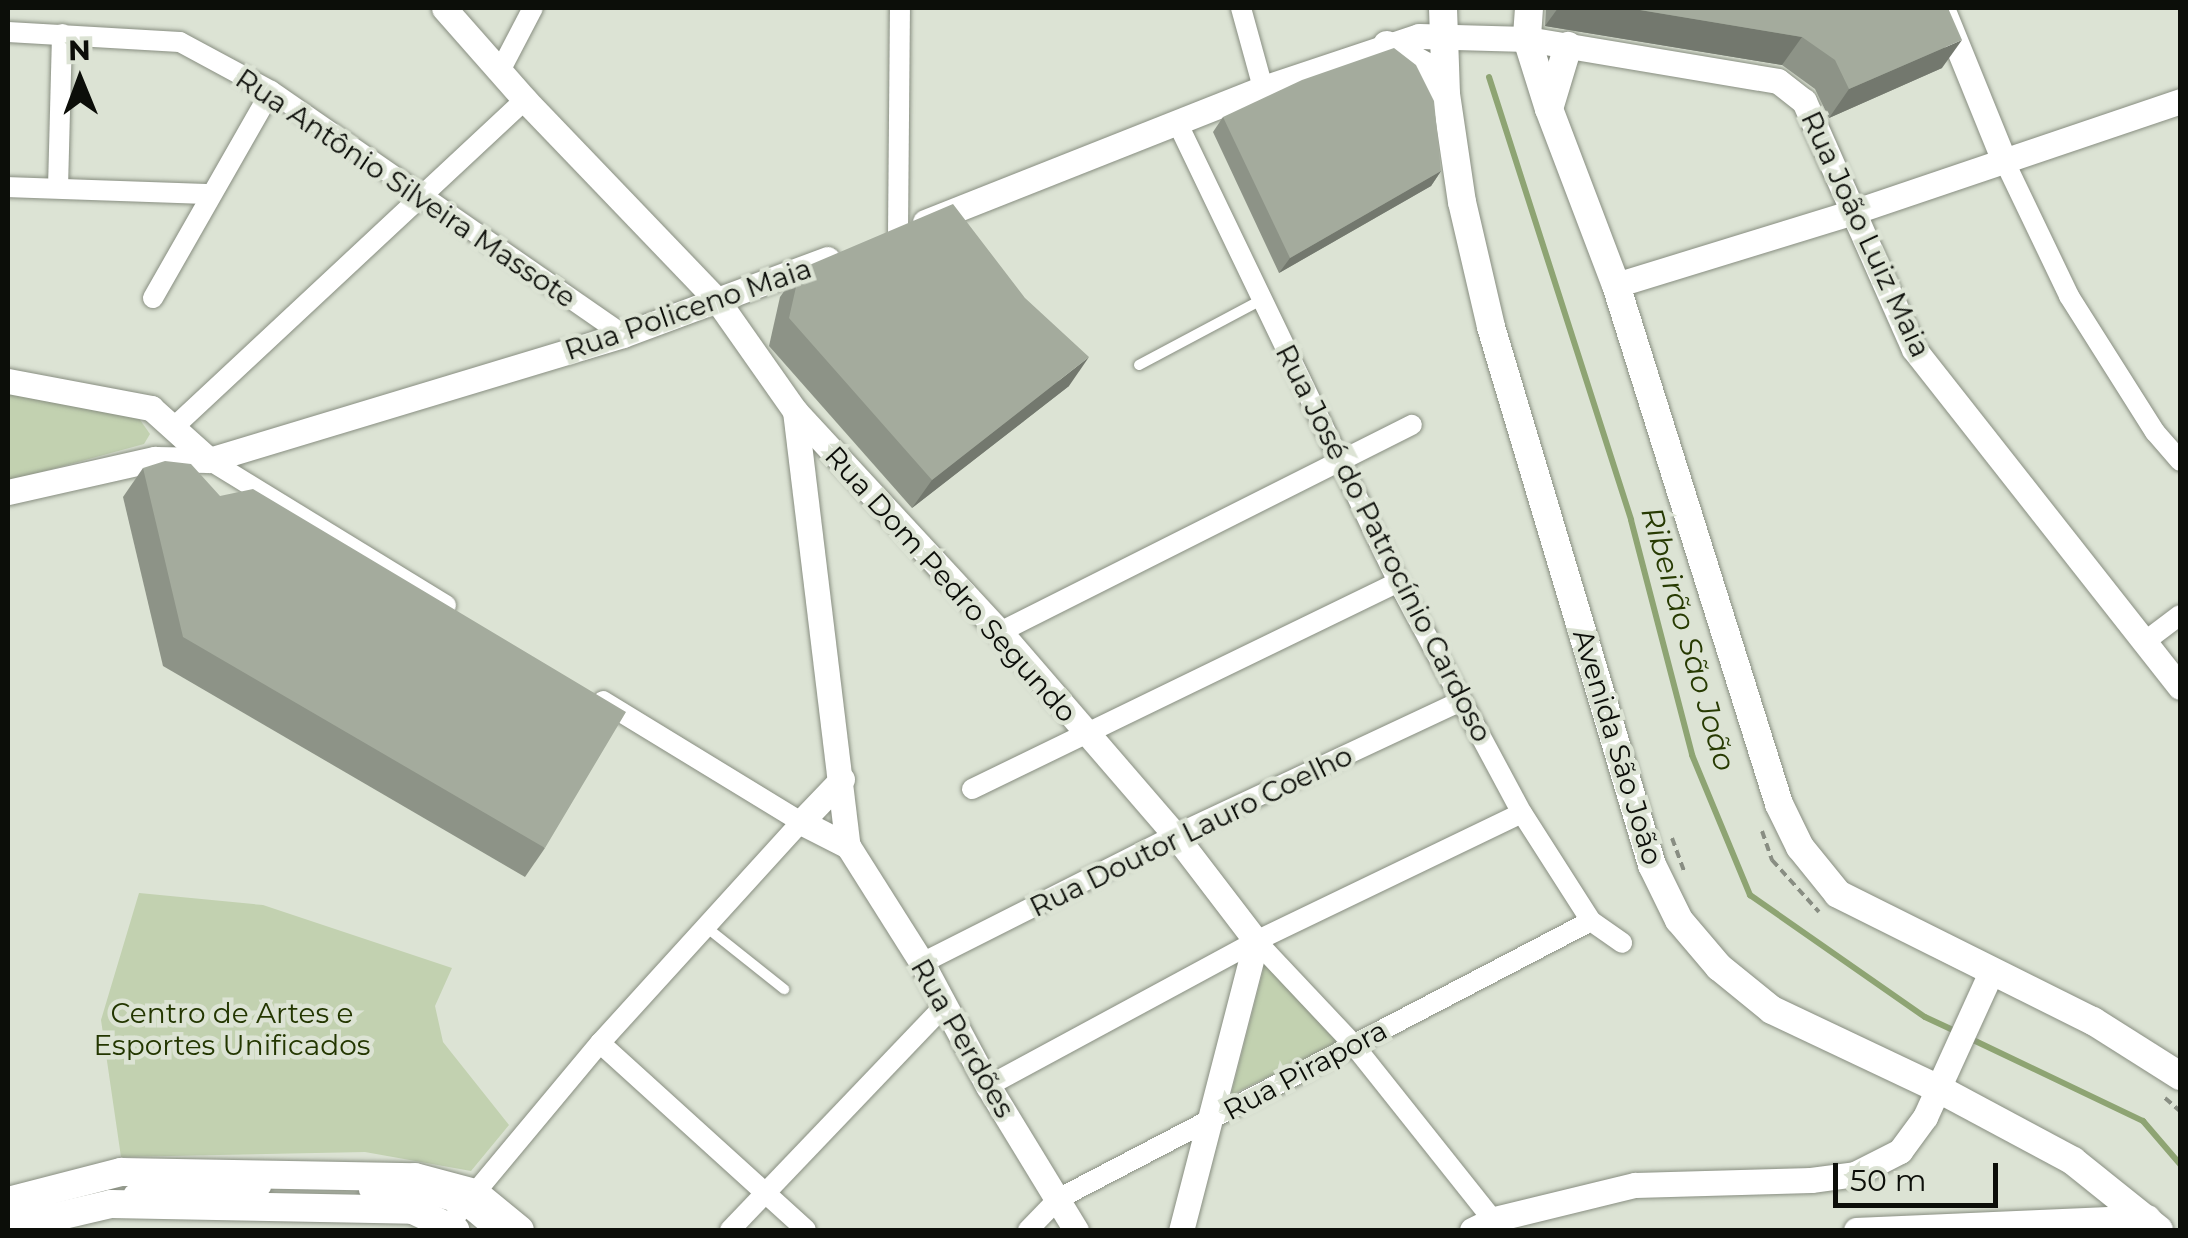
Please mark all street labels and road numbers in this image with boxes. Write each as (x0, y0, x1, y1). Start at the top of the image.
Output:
street label: Rua Antônio Silveira Massote (230, 61, 582, 315)
street label: Rua João Luiz Maia (1794, 106, 1938, 362)
street label: Rua Policeno Maia (560, 251, 816, 367)
street label: Rua José do Patrocínio Cardoso (1269, 339, 1499, 747)
street label: Rua Dom Pedro Segundo (818, 439, 1084, 729)
street label: Avenida São João (1566, 625, 1670, 869)
street label: Rua Doutor Lauro Coelho (1024, 738, 1358, 924)
street label: Rua Perdões (904, 953, 1022, 1123)
street label: Rua Pirapora (1218, 1013, 1392, 1127)

